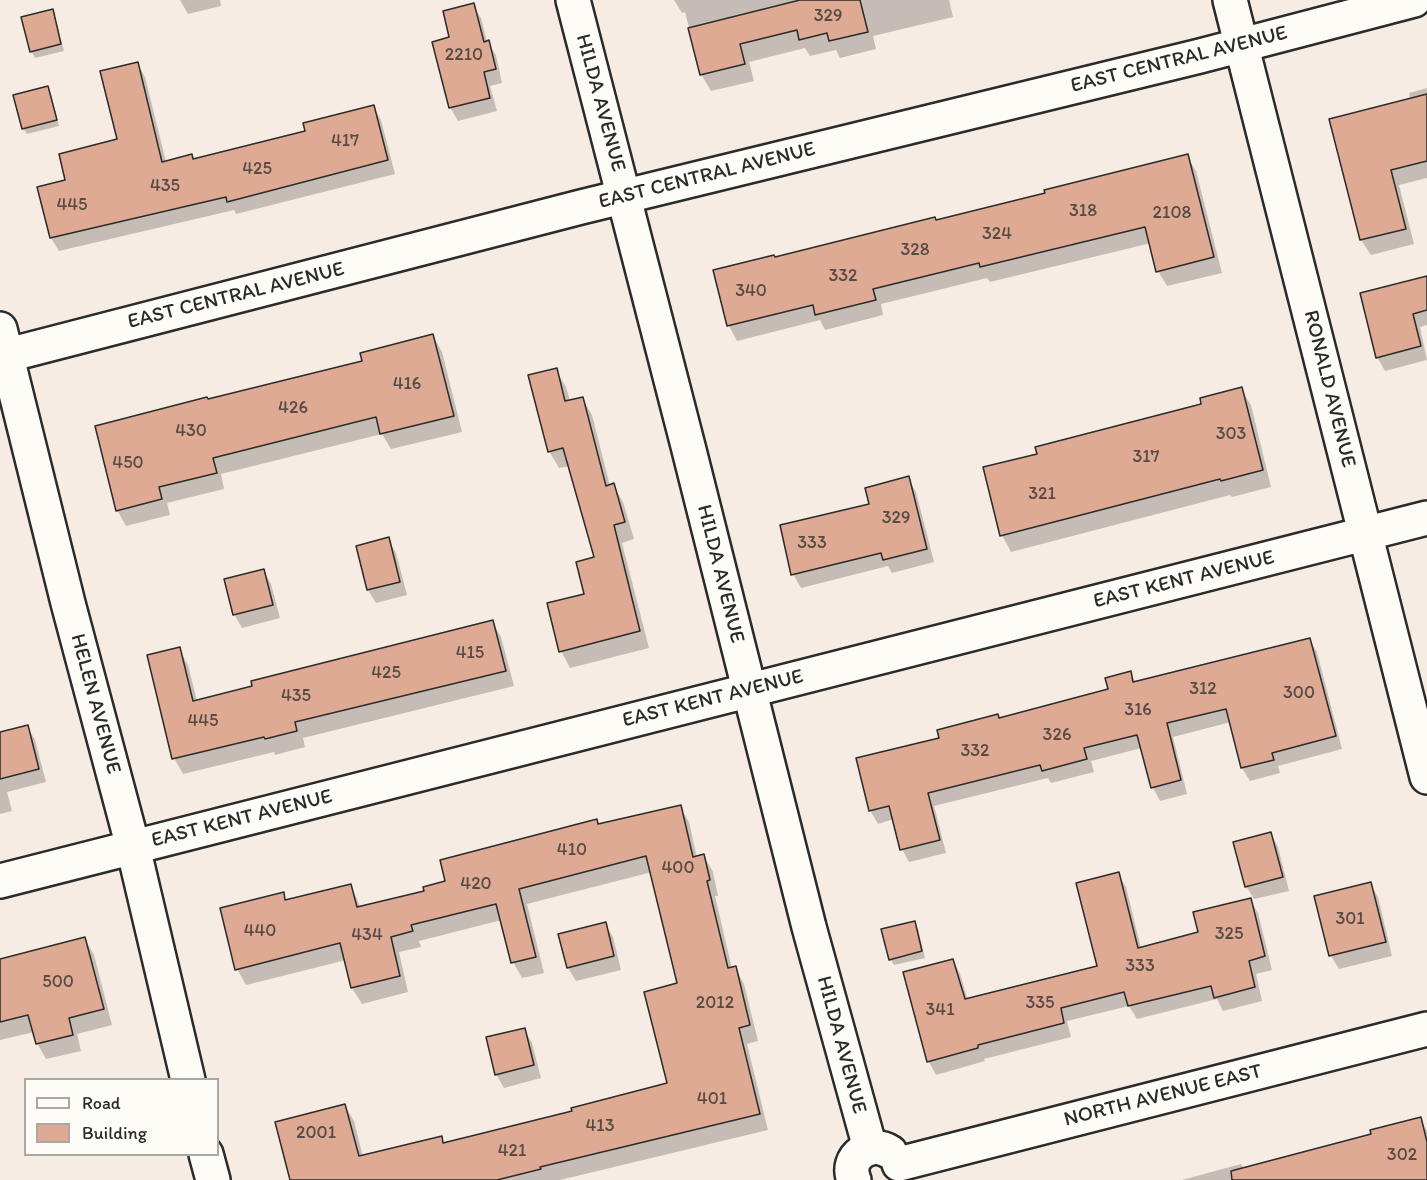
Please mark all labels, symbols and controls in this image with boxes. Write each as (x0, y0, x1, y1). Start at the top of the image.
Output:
house number: 329 (814, 5, 842, 27)
street label: EAST CENTRAL AVENUE (1068, 21, 1290, 99)
street label: HILDA AVENUE (570, 31, 630, 175)
house number: 2210 (445, 44, 483, 66)
house number: 417 (331, 130, 359, 152)
street label: EAST CENTRAL AVENUE (596, 137, 818, 215)
house number: 425 (242, 158, 272, 180)
house number: 435 (150, 175, 180, 197)
house number: 445 (56, 194, 88, 216)
house number: 318 (1069, 200, 1097, 222)
house number: 2108 (1153, 202, 1191, 224)
house number: 324 (982, 223, 1012, 245)
house number: 328 (900, 239, 930, 261)
street label: EAST CENTRAL AVENUE (125, 257, 347, 335)
house number: 332 (828, 265, 858, 287)
house number: 340 (735, 280, 767, 302)
street label: RONALD AVENUE (1297, 308, 1361, 470)
house number: 416 (393, 373, 421, 395)
house number: 426 (278, 397, 308, 419)
house number: 430 (175, 420, 207, 442)
house number: 303 (1216, 423, 1246, 445)
house number: 317 (1132, 446, 1160, 468)
house number: 450 (112, 452, 144, 474)
house number: 321 (1028, 483, 1056, 505)
street label: HILDA AVENUE (691, 502, 749, 646)
house number: 329 (882, 507, 910, 529)
house number: 333 (797, 532, 827, 554)
street label: EAST KENT AVENUE (1091, 545, 1277, 615)
street label: HELEN AVENUE (64, 631, 126, 777)
house number: 415 (456, 642, 484, 664)
house number: 425 (371, 662, 401, 684)
street label: EAST KENT AVENUE (620, 664, 806, 734)
house number: 312 (1189, 678, 1217, 700)
house number: 300 (1283, 682, 1315, 704)
house number: 435 (281, 685, 311, 707)
house number: 316 (1124, 699, 1152, 721)
house number: 445 (187, 710, 219, 732)
house number: 326 (1043, 724, 1071, 746)
house number: 332 (960, 740, 990, 762)
street label: EAST KENT AVENUE (149, 784, 335, 854)
house number: 410 (557, 839, 587, 861)
house number: 400 (662, 857, 694, 879)
house number: 420 (460, 873, 492, 895)
house number: 301 (1335, 908, 1365, 930)
house number: 440 (244, 920, 276, 942)
house number: 325 (1215, 923, 1243, 945)
house number: 434 (351, 924, 383, 946)
house number: 333 (1125, 955, 1155, 977)
house number: 500 (42, 971, 74, 993)
street label: HILDA AVENUE (811, 973, 871, 1117)
house number: 2012 (696, 992, 734, 1014)
house number: 335 (1025, 992, 1055, 1014)
house number: 341 (926, 999, 954, 1021)
street label: NORTH AVENUE EAST (1061, 1059, 1265, 1133)
legend (24, 1078, 219, 1156)
house number: 401 (697, 1088, 727, 1110)
text: Road (82, 1092, 121, 1114)
house number: 413 (586, 1115, 614, 1137)
text: Building (82, 1122, 147, 1144)
house number: 2001 (296, 1122, 336, 1144)
house number: 421 (498, 1140, 526, 1162)
house number: 302 (1387, 1144, 1417, 1166)

